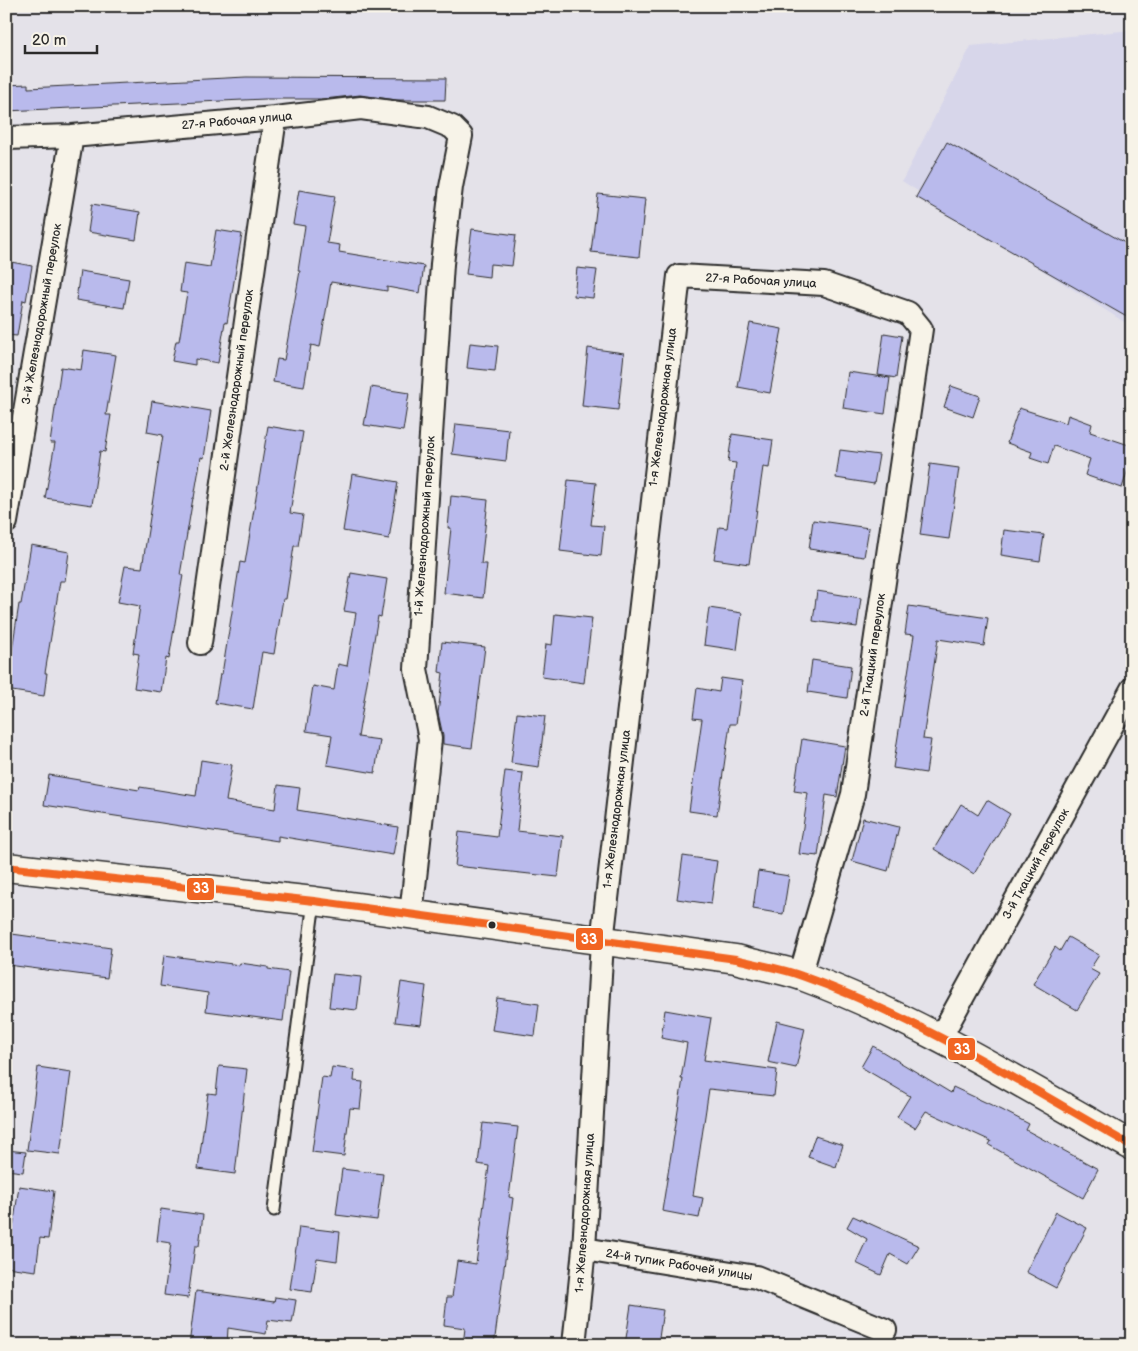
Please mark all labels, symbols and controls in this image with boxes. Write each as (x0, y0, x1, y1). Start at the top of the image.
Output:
scale bar (25, 22, 98, 54)
text: 20 m (32, 31, 66, 50)
street label: 27-я Рабочая улица (181, 109, 293, 133)
street label: 3-й Железнодорожный переулок (19, 222, 65, 406)
street label: 27-я Рабочая улица (705, 271, 817, 291)
street label: 2-й Железнодорожный переулок (217, 288, 257, 472)
street label: 1-я Железнодорожная улица (646, 327, 680, 487)
street label: 1-й Железнодорожный переулок (411, 435, 439, 617)
street label: 2-й Ткацкий переулок (857, 592, 889, 718)
street label: 1-я Железнодорожная улица (600, 729, 634, 889)
street label: 3-й Ткацкий переулок (999, 805, 1073, 922)
line badge: 33 (186, 877, 215, 901)
text: 33 (193, 880, 209, 897)
unlabelled marker (487, 920, 497, 930)
line badge: 33 (575, 927, 604, 951)
text: 33 (581, 931, 597, 948)
line badge: 33 (947, 1037, 976, 1061)
text: 33 (954, 1041, 970, 1058)
street label: 1-я Железнодорожная улица (572, 1133, 598, 1293)
street label: 24-й тупик Рабочей улицы (605, 1246, 753, 1284)

